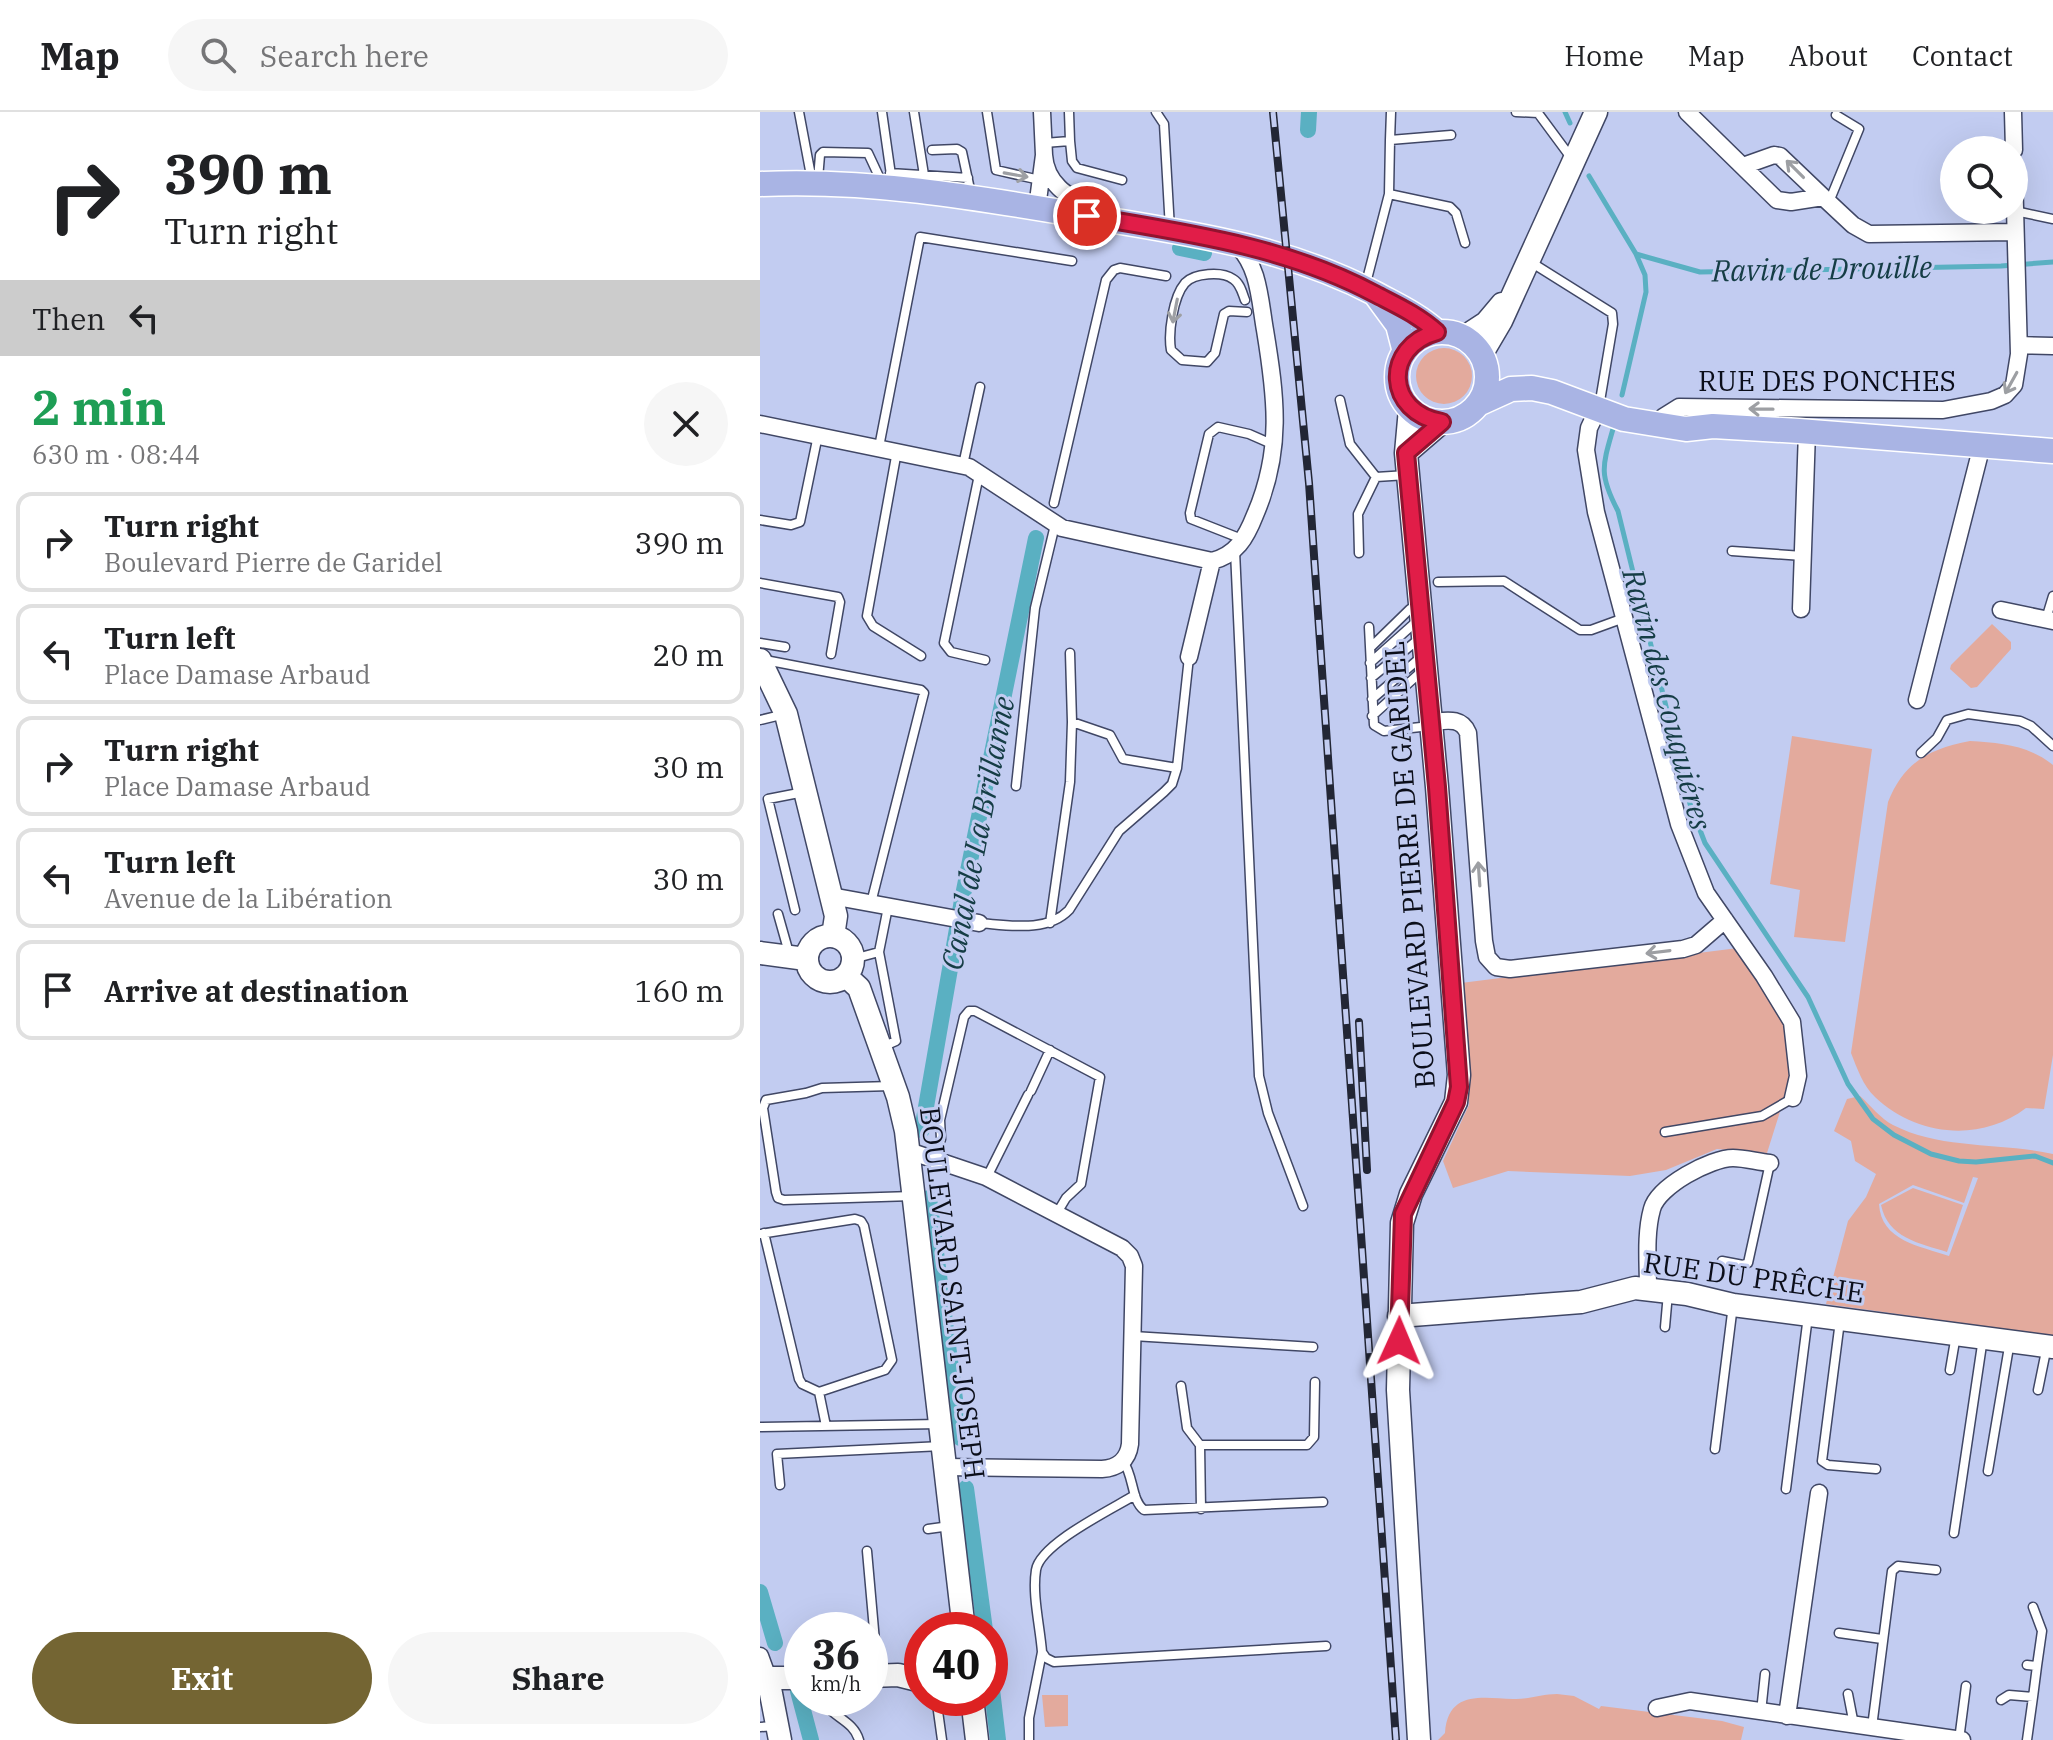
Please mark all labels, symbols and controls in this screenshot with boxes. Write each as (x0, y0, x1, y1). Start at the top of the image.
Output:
search box (168, 19, 728, 91)
text: Map (40, 31, 120, 80)
icon: search (196, 33, 240, 77)
text: Search here (260, 36, 429, 75)
text: Home (1564, 37, 1644, 74)
text: Map (1688, 37, 1745, 74)
text: About (1789, 37, 1868, 74)
text: Contact (1912, 37, 2013, 74)
map controls (1940, 136, 2028, 224)
button: search (1940, 136, 2028, 224)
text: 390 m (164, 137, 332, 209)
icon: right (32, 144, 136, 248)
one-way arrow (1785, 160, 1805, 179)
one-way arrow (1003, 169, 1028, 184)
pin (1053, 182, 1121, 250)
icon: arrive (1065, 194, 1109, 238)
text: Turn right (164, 207, 338, 254)
water label: Ravin de Drouille (1711, 247, 1932, 289)
icon: left (122, 296, 166, 340)
one-way arrow (1167, 298, 1182, 324)
text: Then (32, 299, 106, 338)
street label: RUE DES PONCHES (1698, 362, 1956, 399)
one-way arrow (2003, 371, 2019, 394)
text: 2 min (32, 376, 166, 438)
button: close (644, 382, 728, 466)
one-way arrow (1748, 401, 1775, 416)
text: 630 m · 08:44 (32, 437, 200, 471)
text: Turn right (104, 506, 259, 545)
icon: right (36, 520, 80, 564)
text: 390 m (634, 523, 724, 562)
text: Boulevard Pierre de Garidel (104, 545, 443, 579)
water label: Ravin des Couquiéres (1614, 563, 1722, 834)
text: Turn left (104, 618, 236, 657)
icon: left (36, 632, 80, 676)
text: 20 m (652, 635, 724, 674)
street label: BOULEVARD PIERRE DE GARIDEL (1375, 640, 1443, 1090)
text: Place Damase Arbaud (104, 657, 371, 691)
water label: Canal de La Brillanne (931, 693, 1023, 973)
text: Turn right (104, 730, 259, 769)
icon: right (36, 744, 80, 788)
text: 30 m (652, 747, 724, 786)
text: Place Damase Arbaud (104, 769, 371, 803)
text: Turn left (104, 842, 236, 881)
icon: left (36, 856, 80, 900)
text: 30 m (652, 859, 724, 898)
one-way arrow (1471, 861, 1486, 888)
text: Avenue de la Libération (104, 881, 393, 915)
one-way arrow (1646, 945, 1671, 960)
icon: arrive (36, 968, 80, 1012)
text: Arrive at destination (104, 971, 409, 1010)
text: 160 m (634, 971, 724, 1010)
street label: BOULEVARD SAINT-JOSEPH (912, 1104, 994, 1482)
street label: RUE DU PRÊCHE (1641, 1243, 1867, 1311)
position arrow (1357, 1299, 1441, 1383)
speed limit sign: 40 (904, 1612, 1008, 1716)
text: 36 (812, 1628, 860, 1680)
button: Exit (32, 1632, 372, 1724)
button: Share (388, 1632, 728, 1724)
text: km/h (811, 1670, 861, 1697)

